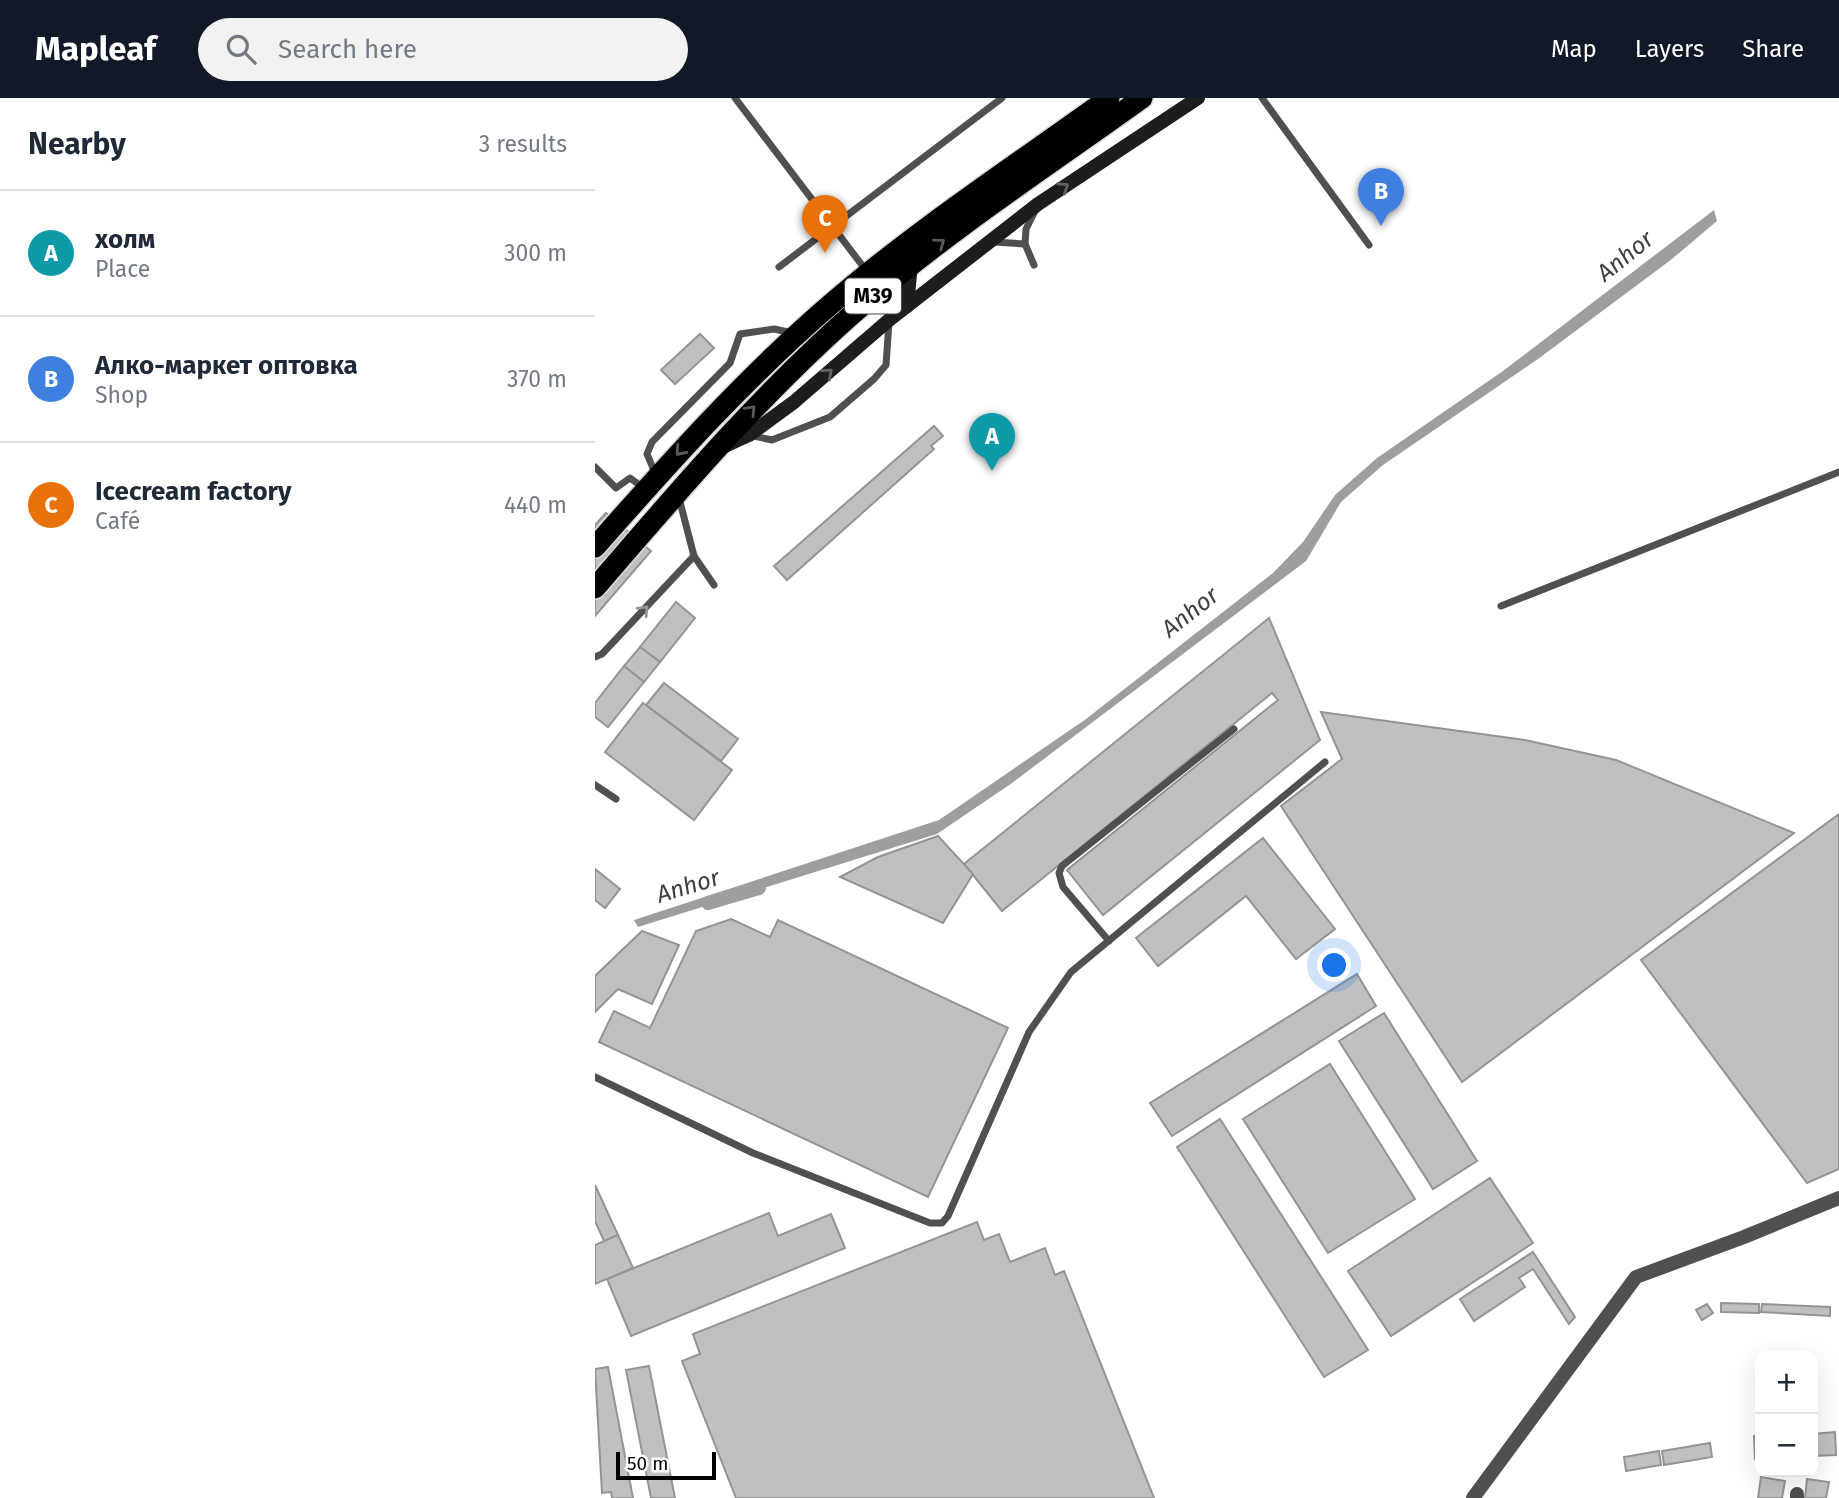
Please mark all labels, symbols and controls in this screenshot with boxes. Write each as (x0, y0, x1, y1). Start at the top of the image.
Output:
search box (198, 18, 688, 81)
text: Mapleaf (35, 29, 156, 69)
icon: search (222, 30, 260, 68)
text: Search here (278, 34, 417, 65)
text: Map (1551, 35, 1597, 63)
text: Layers (1635, 35, 1704, 63)
text: Share (1742, 35, 1804, 63)
text: Nearby (28, 126, 126, 162)
text: 3 results (479, 130, 567, 158)
pin: B (1358, 168, 1404, 226)
one-way arrow (1056, 183, 1069, 195)
pin: C (802, 195, 848, 253)
text: холм (95, 224, 155, 255)
water label: Anhor (1590, 224, 1660, 288)
text: A (44, 239, 58, 267)
text: 300 m (504, 239, 567, 267)
one-way arrow (932, 239, 945, 252)
text: Place (95, 255, 150, 283)
road number: M39 (845, 278, 901, 314)
text: Алко-маркет оптовка (95, 350, 358, 381)
text: B (44, 365, 58, 393)
text: 370 m (507, 365, 567, 393)
one-way arrow (819, 369, 832, 381)
text: Shop (95, 381, 148, 409)
one-way arrow (742, 405, 755, 418)
pin: A (969, 413, 1015, 471)
one-way arrow (676, 443, 688, 456)
text: Icecream factory (95, 476, 291, 507)
text: C (44, 491, 58, 519)
text: 440 m (504, 491, 567, 519)
text: Café (95, 507, 140, 535)
water label: Anhor (1155, 581, 1225, 644)
one-way arrow (635, 605, 648, 618)
water label: Anhor (652, 863, 724, 909)
your location (1317, 948, 1351, 982)
map controls (1755, 1351, 1818, 1477)
button: + (1755, 1351, 1818, 1414)
button: − (1755, 1414, 1818, 1477)
scale bar (616, 1449, 716, 1481)
text: 50 m (627, 1452, 668, 1475)

